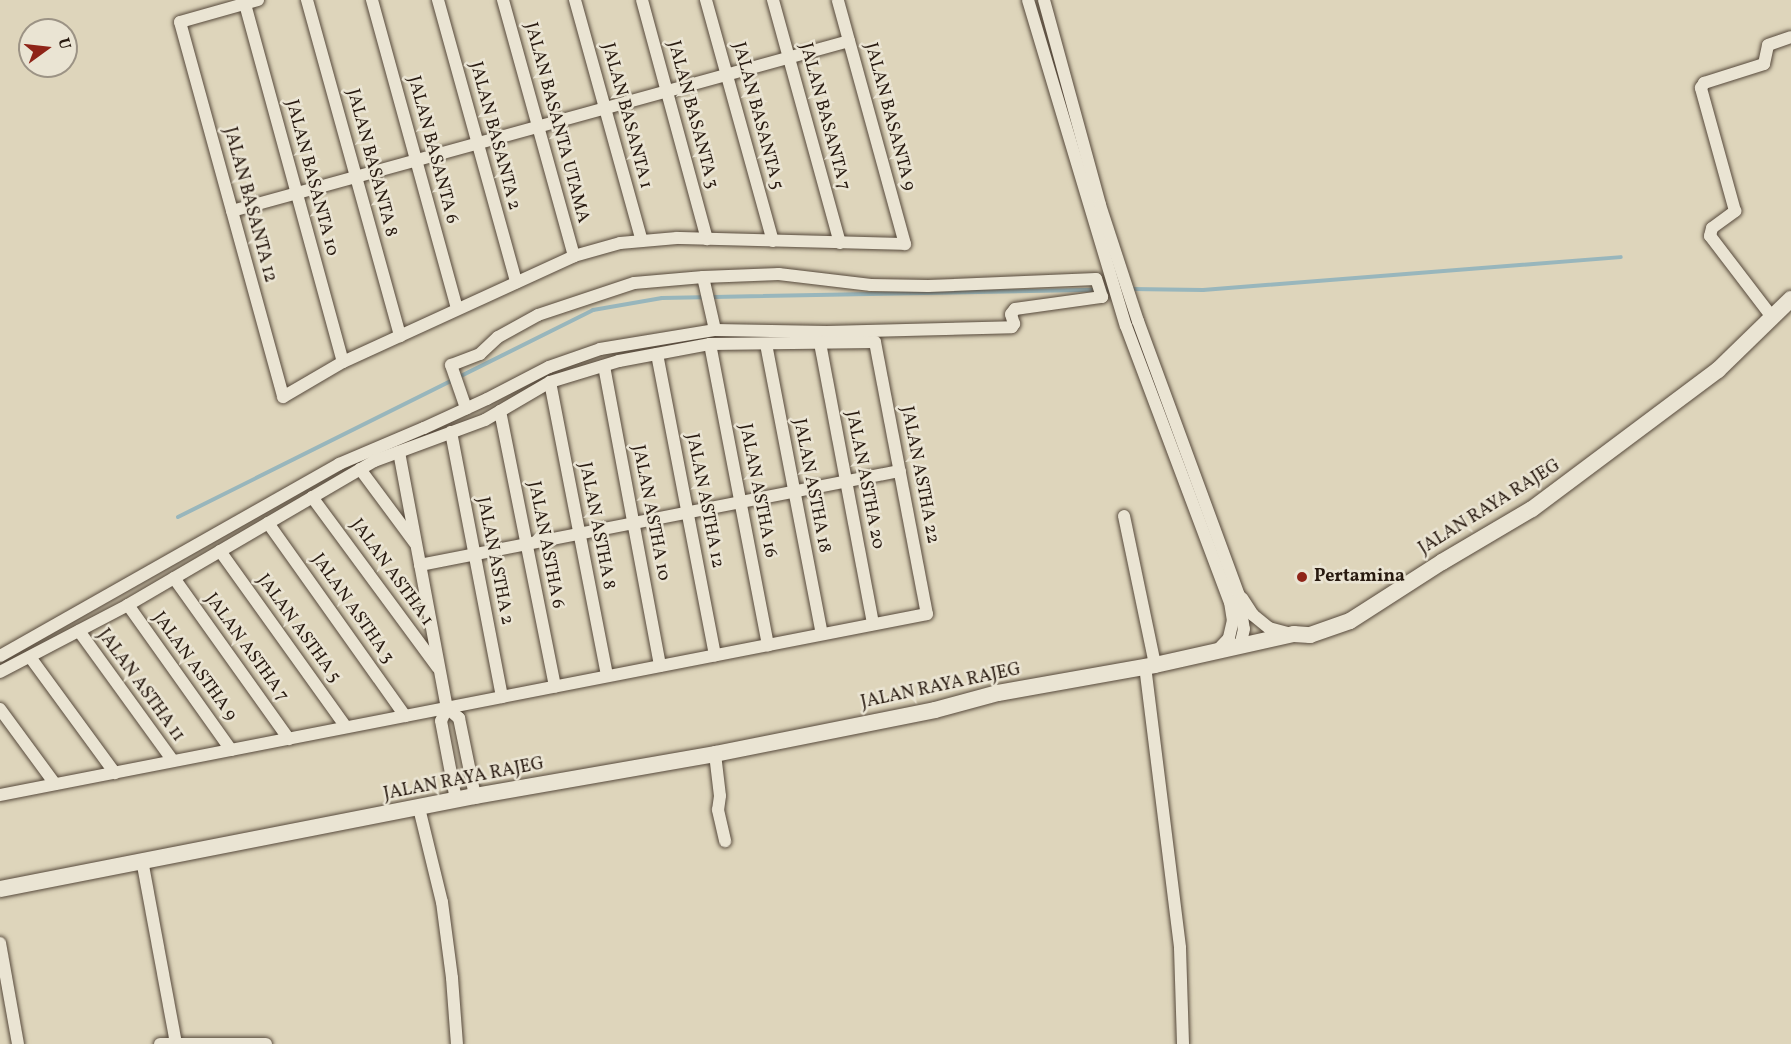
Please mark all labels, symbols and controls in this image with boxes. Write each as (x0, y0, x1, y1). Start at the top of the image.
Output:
north arrow (18, 18, 78, 78)
street label: JALAN BASANTA UTAMA (519, 20, 593, 226)
text: U (51, 36, 75, 52)
street label: JALAN BASANTA 3 (662, 39, 722, 191)
street label: JALAN BASANTA 5 (727, 40, 787, 192)
street label: JALAN BASANTA 1 (596, 41, 656, 191)
street label: JALAN BASANTA 7 (794, 41, 854, 193)
street label: JALAN BASANTA 9 (859, 41, 919, 193)
street label: JALAN BASANTA 2 (464, 59, 524, 213)
street label: JALAN BASANTA 6 (402, 74, 462, 226)
street label: JALAN BASANTA 8 (341, 87, 401, 239)
street label: JALAN BASANTA 10 (280, 97, 342, 259)
street label: JALAN BASANTA 12 (218, 125, 280, 285)
street label: JALAN ASTHA 22 (895, 405, 943, 545)
street label: JALAN ASTHA 20 (840, 409, 888, 551)
street label: JALAN ASTHA 18 (787, 417, 835, 555)
street label: JALAN ASTHA 16 (733, 422, 781, 560)
street label: JALAN ASTHA 12 (680, 432, 728, 570)
street label: JALAN ASTHA 10 (626, 443, 674, 583)
street label: JALAN RAYA RAJEG (1415, 456, 1565, 560)
street label: JALAN ASTHA 8 (573, 461, 619, 591)
street label: JALAN ASTHA 6 (522, 480, 568, 610)
street label: JALAN ASTHA 2 (471, 495, 517, 627)
street label: JALAN ASTHA 1 (345, 515, 437, 631)
street label: JALAN ASTHA 3 (306, 550, 398, 668)
place label: Pertamina (1314, 566, 1405, 588)
marker: Pertamina (1295, 570, 1309, 584)
street label: JALAN ASTHA 5 (251, 571, 345, 687)
street label: JALAN ASTHA 7 (199, 590, 293, 706)
street label: JALAN ASTHA 9 (147, 608, 241, 726)
street label: JALAN ASTHA 11 (92, 625, 188, 747)
street label: JALAN RAYA RAJEG (859, 659, 1023, 715)
street label: JALAN RAYA RAJEG (382, 754, 546, 806)

